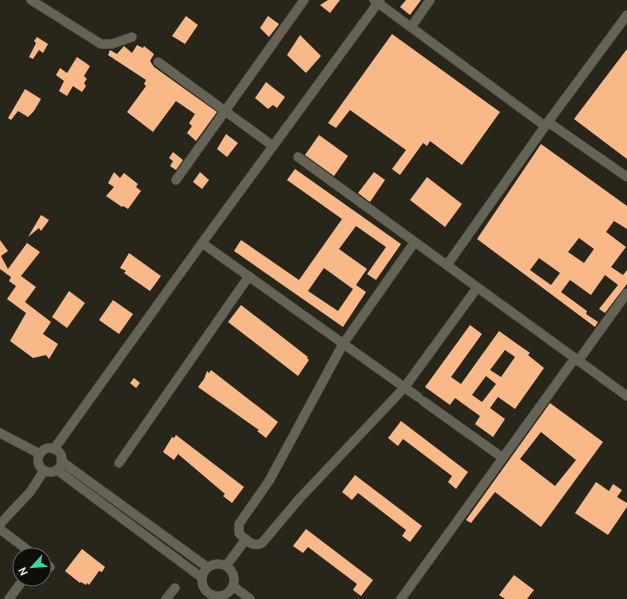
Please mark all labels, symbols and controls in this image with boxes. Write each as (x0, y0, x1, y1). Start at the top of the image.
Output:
north arrow (12, 547, 52, 587)
text: N (15, 565, 31, 578)

